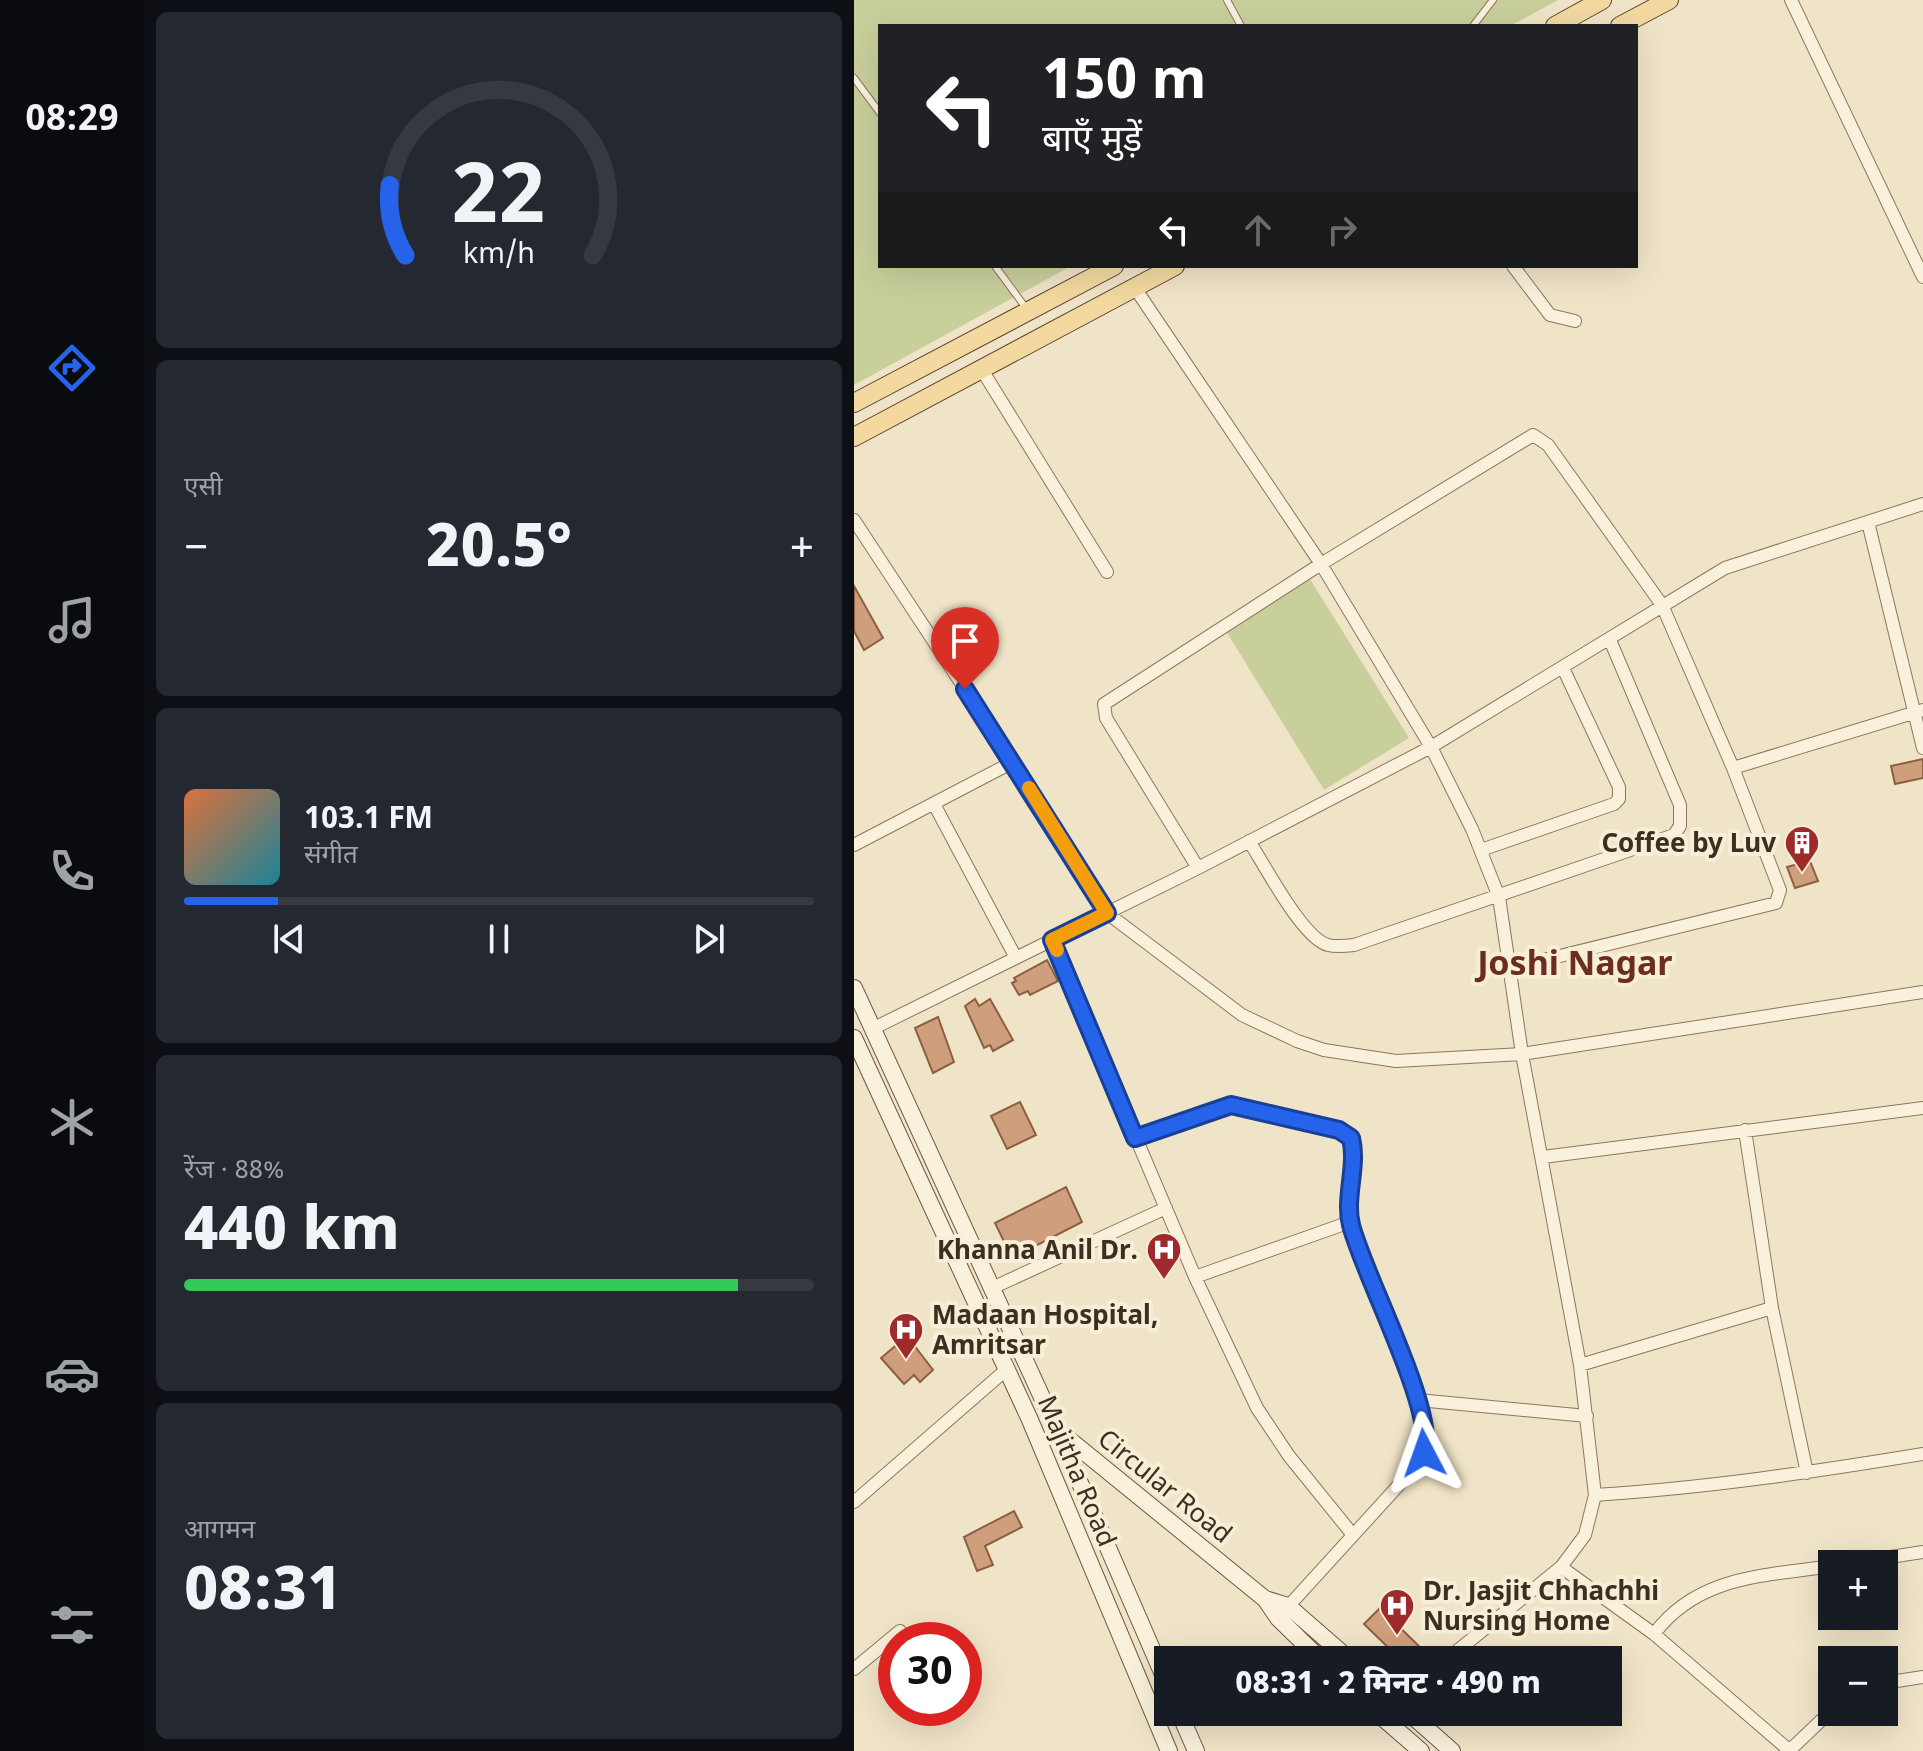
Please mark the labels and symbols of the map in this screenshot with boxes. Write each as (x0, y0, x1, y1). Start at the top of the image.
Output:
pin (931, 607, 999, 689)
building icon: Coffee by Luv (1783, 824, 1821, 874)
place label: Coffee by Luv (1601, 829, 1776, 863)
district label: Joshi Nagar (1474, 945, 1673, 989)
hospital icon: Khanna Anil Dr. (1145, 1231, 1183, 1281)
place label: Khanna Anil Dr. (937, 1236, 1138, 1270)
place label: Madaan Hospital, Amritsar (932, 1301, 1158, 1365)
hospital icon: Madaan Hospital, Amritsar (887, 1311, 925, 1361)
street label: Majitha Road (1027, 1391, 1121, 1553)
position arrow (1382, 1411, 1466, 1495)
street label: Circular Road (1089, 1424, 1237, 1553)
place label: Dr. Jasjit Chhachhi Nursing Home (1423, 1577, 1659, 1641)
hospital icon: Dr. Jasjit Chhachhi Nursing Home (1378, 1587, 1416, 1637)
speed limit sign: 30 (878, 1622, 982, 1726)

